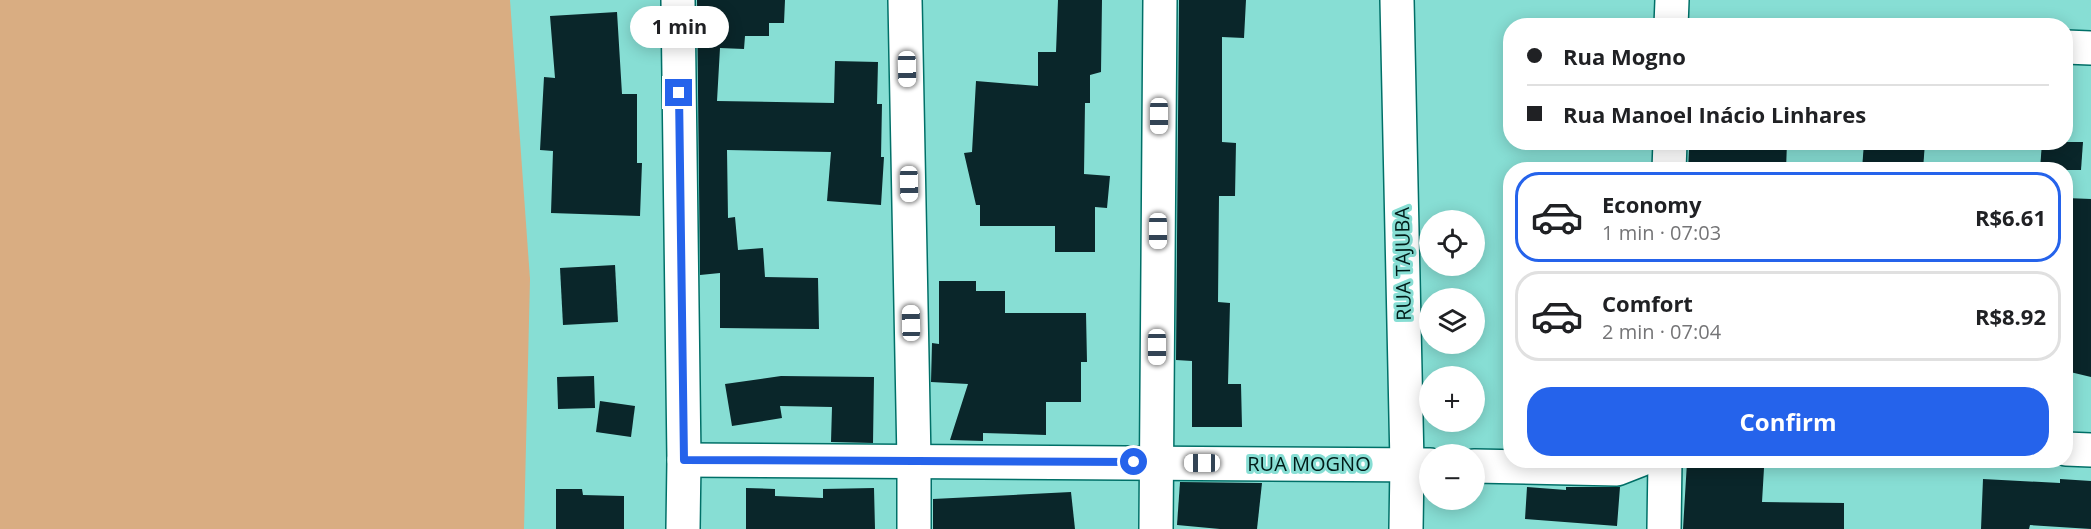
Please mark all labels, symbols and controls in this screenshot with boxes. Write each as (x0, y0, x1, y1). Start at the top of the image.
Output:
callout: 1 min (630, 6, 728, 48)
text: 1 min (652, 13, 707, 40)
text: Rua Mogno (1563, 41, 1686, 71)
car (898, 51, 916, 87)
route end (665, 79, 692, 106)
car (1150, 98, 1168, 134)
text: Rua Manoel Inácio Linhares (1563, 99, 1866, 129)
car (900, 166, 918, 202)
text: Economy (1602, 189, 1701, 219)
icon: car (1530, 190, 1584, 244)
text: R$6.61 (1975, 202, 2046, 232)
street label: RUA TAJUBA (1388, 206, 1417, 321)
map controls (1419, 210, 1485, 510)
button: locate (1419, 210, 1485, 276)
car (1149, 213, 1167, 249)
text: 1 min · 07:03 (1602, 219, 1721, 246)
button: layers (1419, 288, 1485, 354)
text: Comfort (1602, 288, 1693, 318)
icon: car (1530, 289, 1584, 343)
text: R$8.92 (1975, 301, 2046, 331)
car (902, 305, 920, 341)
text: 2 min · 07:04 (1602, 318, 1721, 345)
car (1148, 329, 1166, 365)
button: + (1419, 366, 1485, 432)
button: Confirm (1527, 387, 2049, 456)
button: − (1419, 444, 1485, 510)
route start (1120, 448, 1147, 475)
street label: RUA MOGNO (1247, 450, 1371, 477)
car (1184, 454, 1220, 472)

